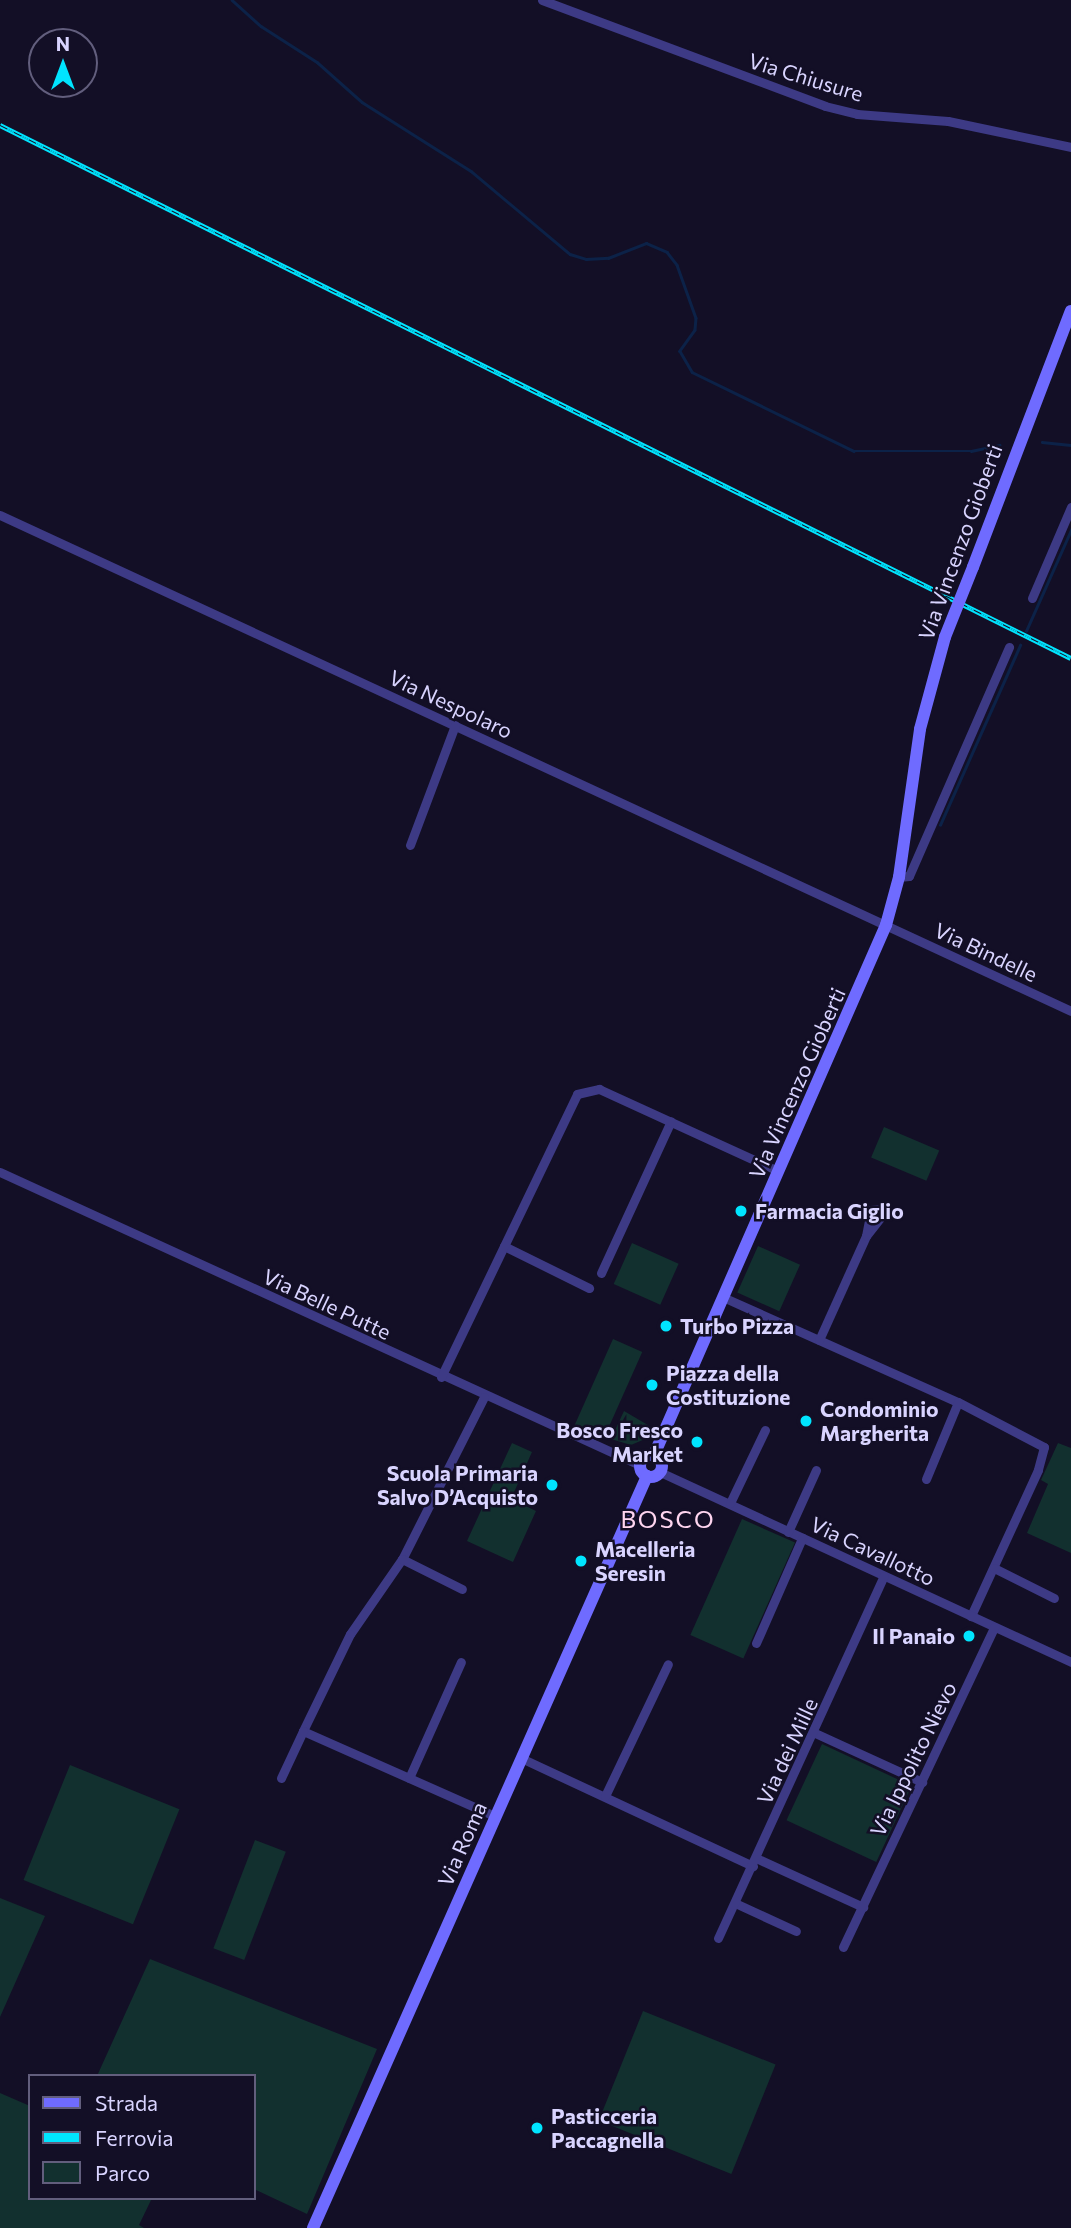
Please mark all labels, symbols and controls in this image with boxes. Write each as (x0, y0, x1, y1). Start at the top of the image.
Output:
north arrow (28, 28, 98, 98)
text: N (56, 32, 70, 55)
street label: Via Chiusure (746, 48, 866, 106)
street label: Via Vincenzo Gioberti (913, 441, 1007, 643)
street label: Via Nespolaro (385, 664, 517, 744)
street label: Via Bindelle (930, 917, 1042, 987)
street label: Via Vincenzo Gioberti (744, 984, 850, 1182)
place label: Farmacia Giglio (755, 1198, 904, 1224)
marker: Farmacia Giglio (733, 1203, 749, 1219)
street label: Via Belle Putte (259, 1263, 395, 1345)
place label: Turbo Pizza (680, 1313, 794, 1339)
marker: Turbo Pizza (658, 1318, 674, 1334)
place label: Piazza della Costituzione (666, 1360, 790, 1410)
marker: Piazza della Costituzione (644, 1377, 660, 1393)
place label: Condominio Margherita (820, 1396, 939, 1446)
marker: Condominio Margherita (798, 1413, 814, 1429)
place label: Bosco Fresco Market (556, 1417, 683, 1467)
marker: Bosco Fresco Market (689, 1434, 705, 1450)
place label: Scuola Primaria Salvo D’Acquisto (377, 1460, 538, 1510)
marker: Scuola Primaria Salvo D’Acquisto (544, 1477, 560, 1493)
district label: BOSCO (621, 1505, 715, 1533)
street label: Via Cavallotto (807, 1511, 939, 1591)
place label: Macelleria Seresin (595, 1536, 695, 1586)
marker: Macelleria Seresin (573, 1553, 589, 1569)
place label: Il Panaio (872, 1623, 955, 1649)
marker: Il Panaio (961, 1628, 977, 1644)
street label: Via Ippolito Nievo (865, 1678, 961, 1840)
street label: Via dei Mille (751, 1694, 823, 1808)
street label: Via Roma (432, 1798, 492, 1890)
legend (28, 2074, 256, 2200)
text: Strada (95, 2090, 158, 2115)
place label: Pasticceria Paccagnella (551, 2103, 664, 2153)
marker: Pasticceria Paccagnella (529, 2120, 545, 2136)
text: Ferrovia (95, 2125, 173, 2150)
text: Parco (95, 2160, 150, 2185)

